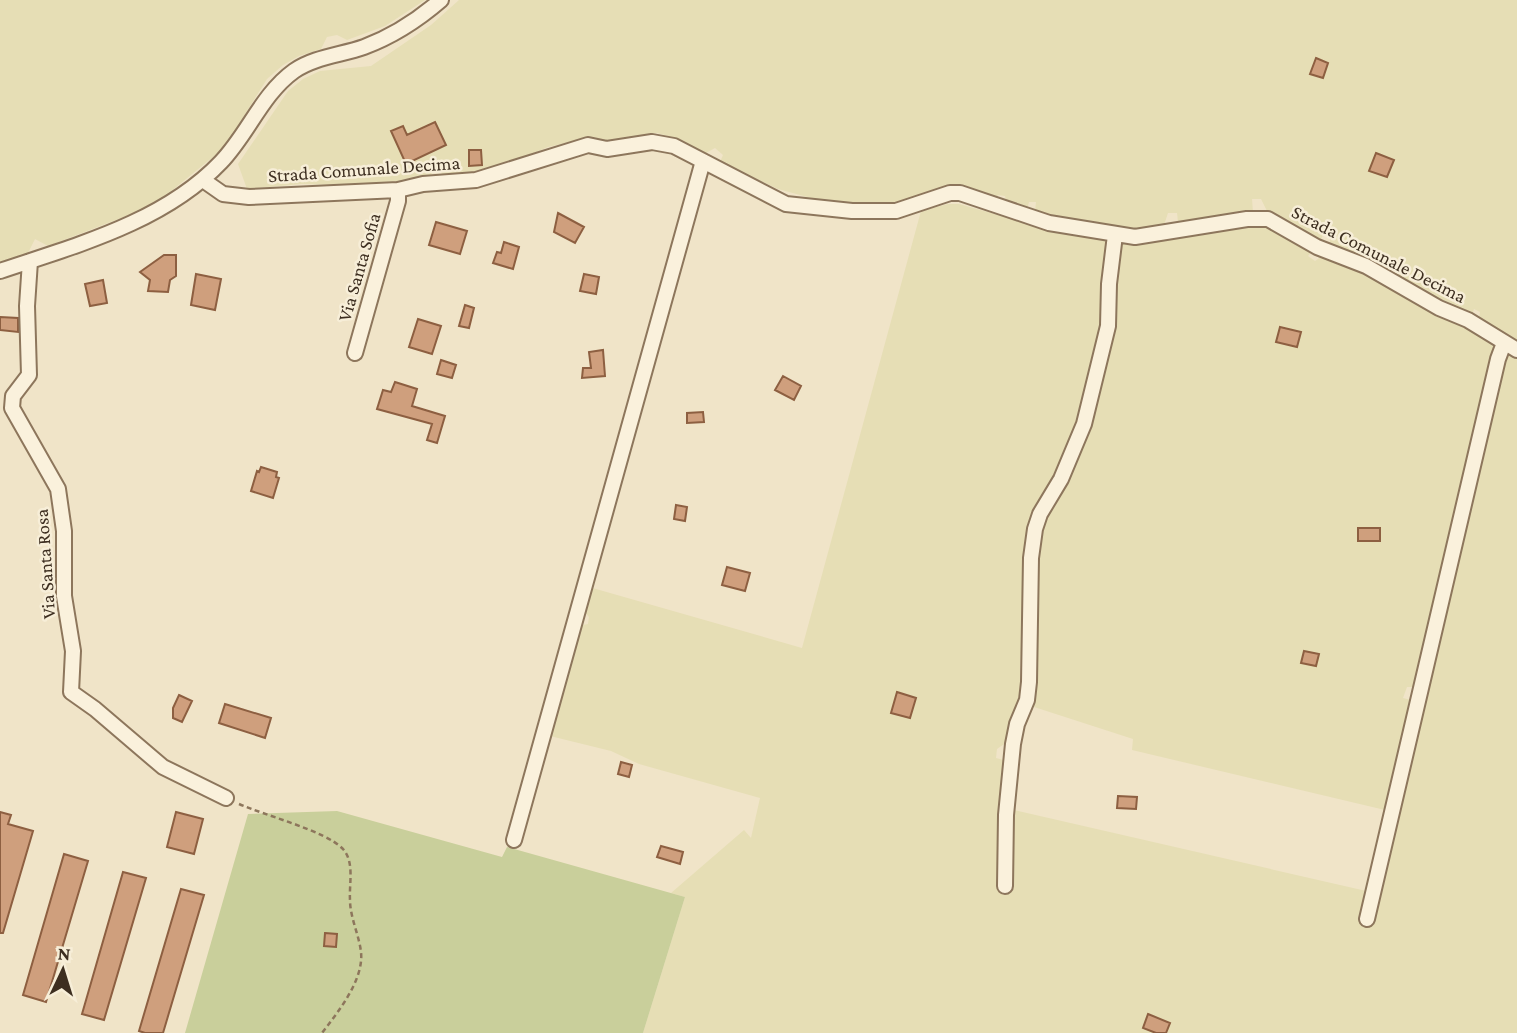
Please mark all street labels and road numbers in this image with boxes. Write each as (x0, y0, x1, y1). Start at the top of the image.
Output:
street label: Strada Comunale Decima (267, 152, 461, 186)
street label: Strada Comunale Decima (1289, 201, 1470, 307)
street label: Via Santa Sofia (334, 210, 385, 324)
street label: Via Santa Rosa (31, 508, 59, 620)

